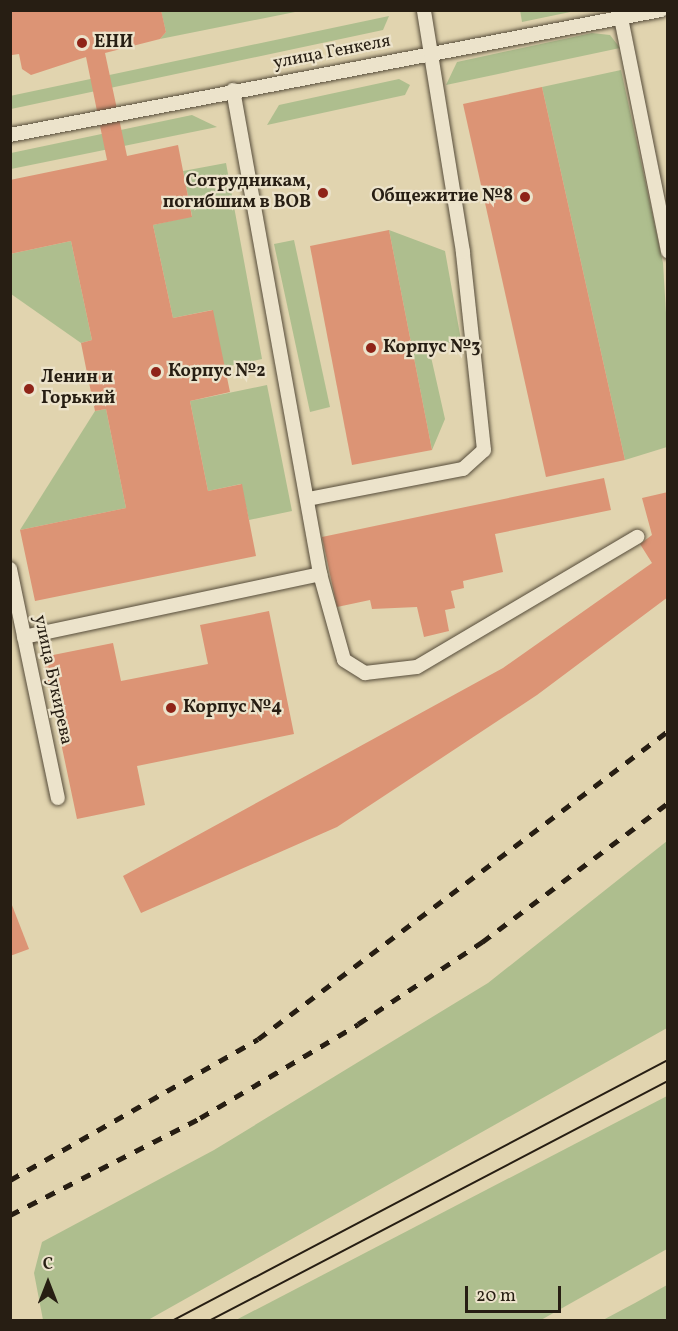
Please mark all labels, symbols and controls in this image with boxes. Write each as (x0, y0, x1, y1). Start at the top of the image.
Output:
street label: улица Генкеля (271, 31, 393, 75)
place label: ЕНИ (94, 32, 133, 54)
marker: ЕНИ (75, 36, 89, 50)
place label: Сотрудникам, погибшим в ВОВ (163, 172, 311, 214)
marker: Сотрудникам, погибшим в ВОВ (316, 186, 330, 200)
place label: Общежитие №8 (371, 186, 513, 208)
marker: Общежитие №8 (518, 190, 532, 204)
place label: Корпус №3 (383, 337, 481, 359)
marker: Корпус №3 (364, 341, 378, 355)
place label: Корпус №2 (168, 361, 266, 383)
marker: Корпус №2 (149, 365, 163, 379)
place label: Ленин и Горький (41, 368, 115, 410)
marker: Ленин и Горький (22, 382, 36, 396)
street label: улица Букирева (28, 613, 76, 747)
place label: Корпус №4 (183, 697, 282, 719)
marker: Корпус №4 (164, 701, 178, 715)
north arrow (18, 1253, 78, 1313)
text: С (43, 1254, 53, 1276)
scale bar (468, 1274, 564, 1312)
text: 20 m (476, 1284, 516, 1309)

